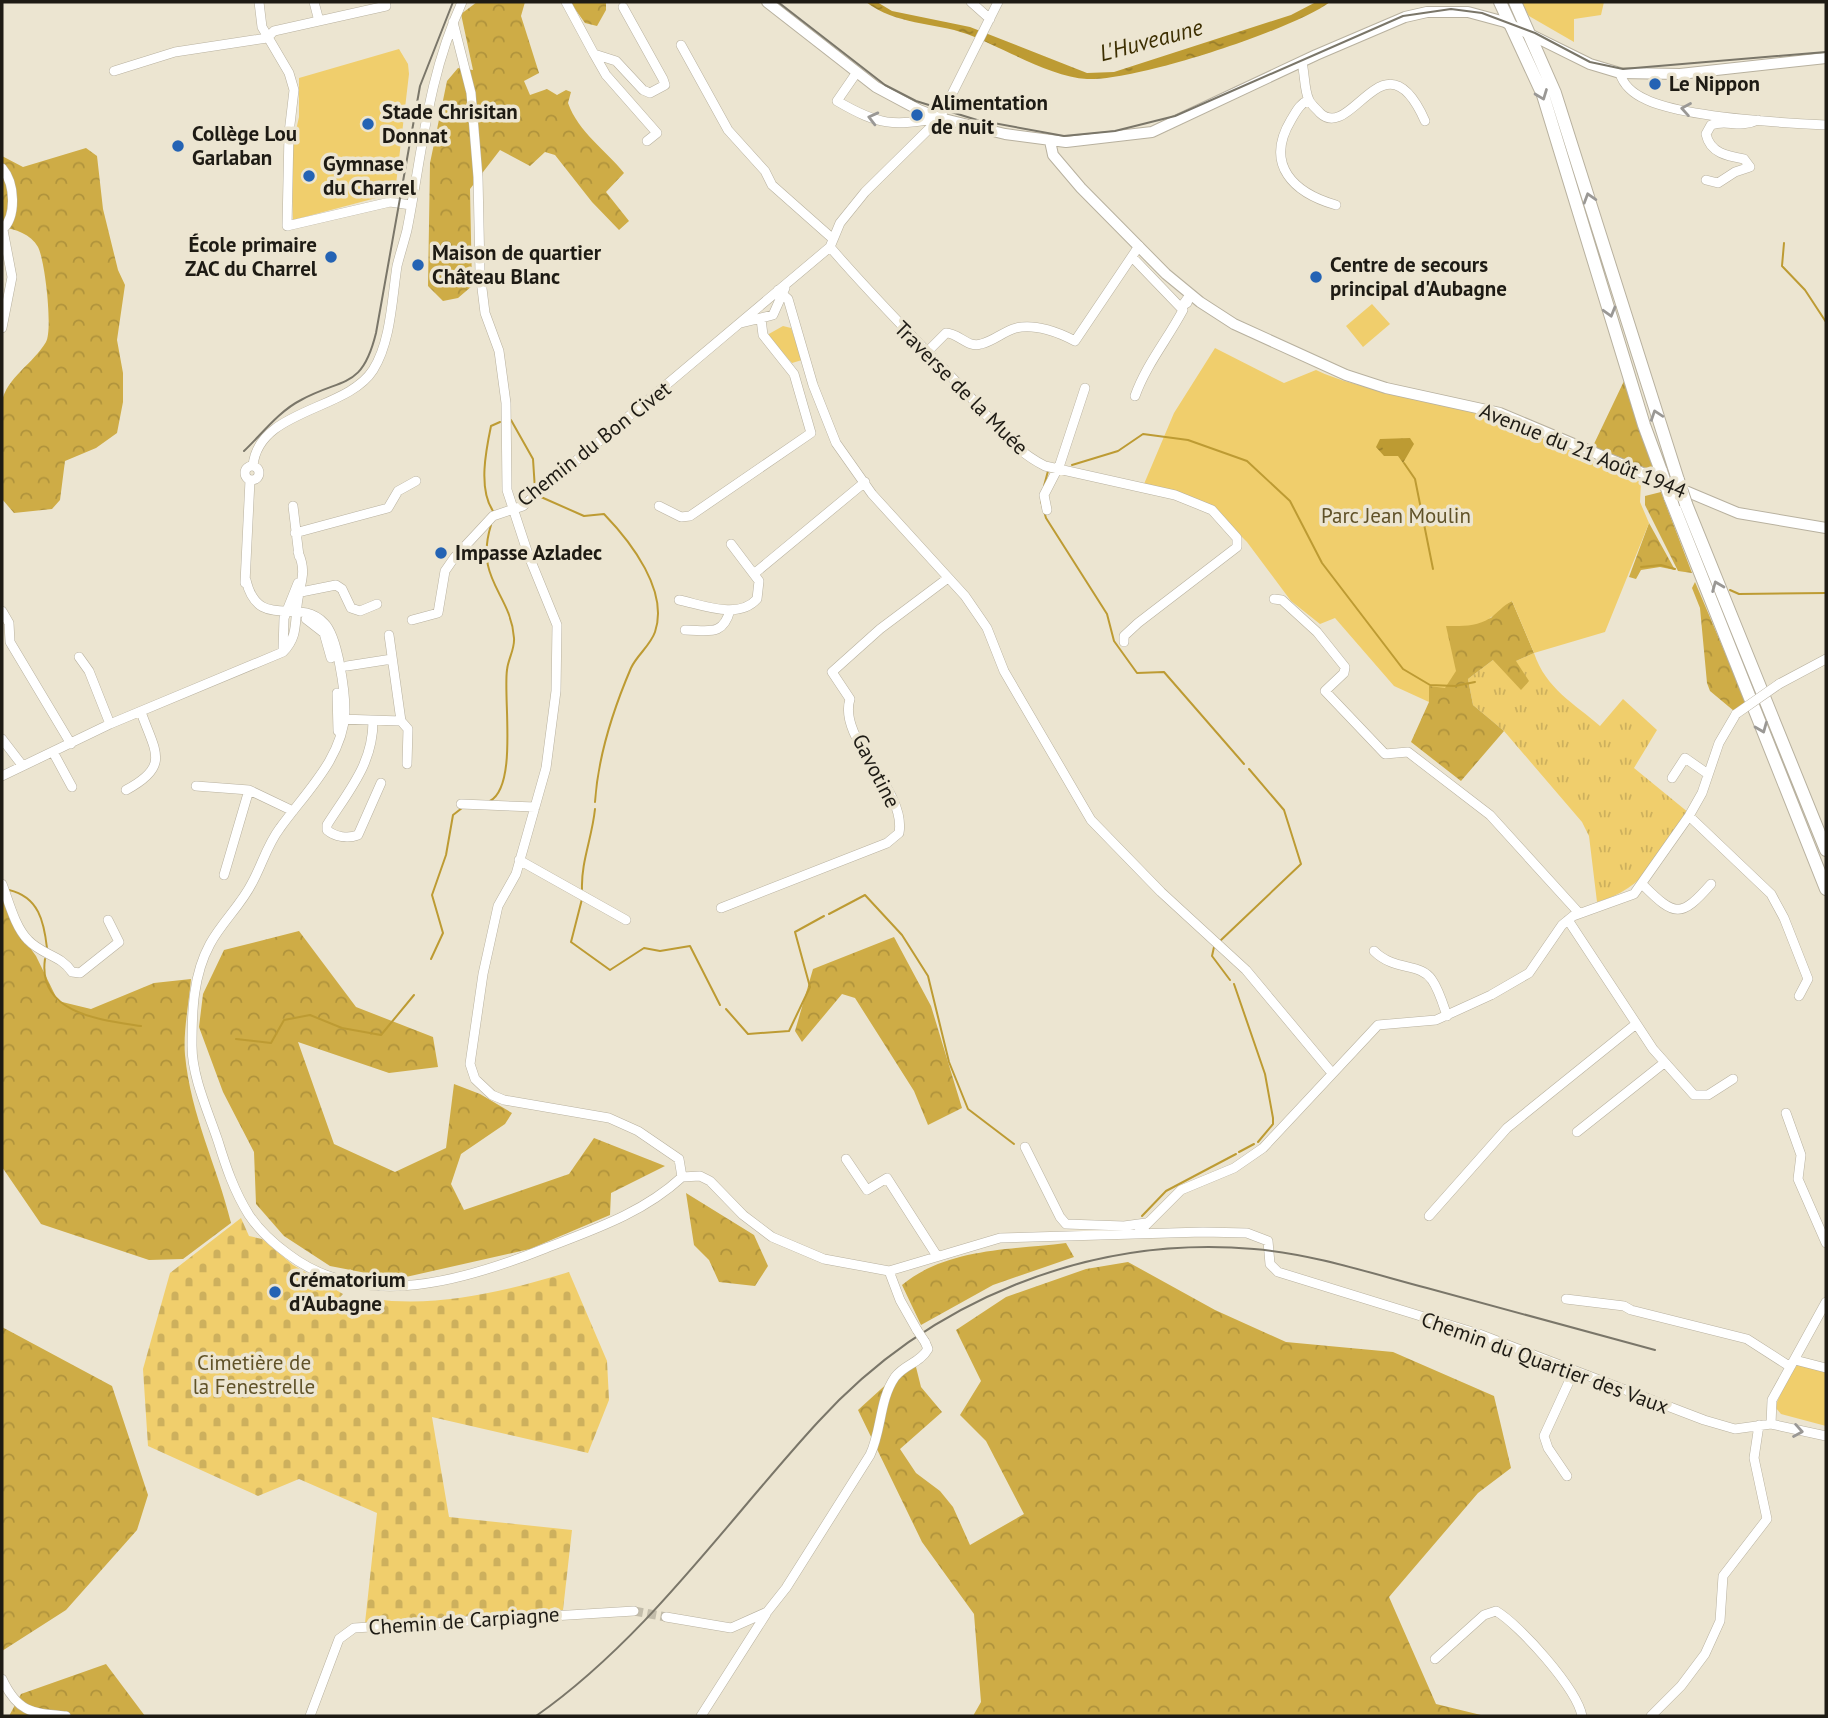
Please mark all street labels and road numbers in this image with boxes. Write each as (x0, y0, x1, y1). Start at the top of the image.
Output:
street label: Traverse de la Muée (889, 315, 1034, 460)
street label: Chemin du Bon Civet (511, 375, 676, 512)
street label: Avenue du 21 Août 1944 (1476, 397, 1690, 504)
street label: Gavotine (846, 729, 906, 812)
street label: Chemin du Quartier des Vaux (1418, 1305, 1673, 1420)
street label: Chemin de Carpiagne (367, 1600, 560, 1641)

